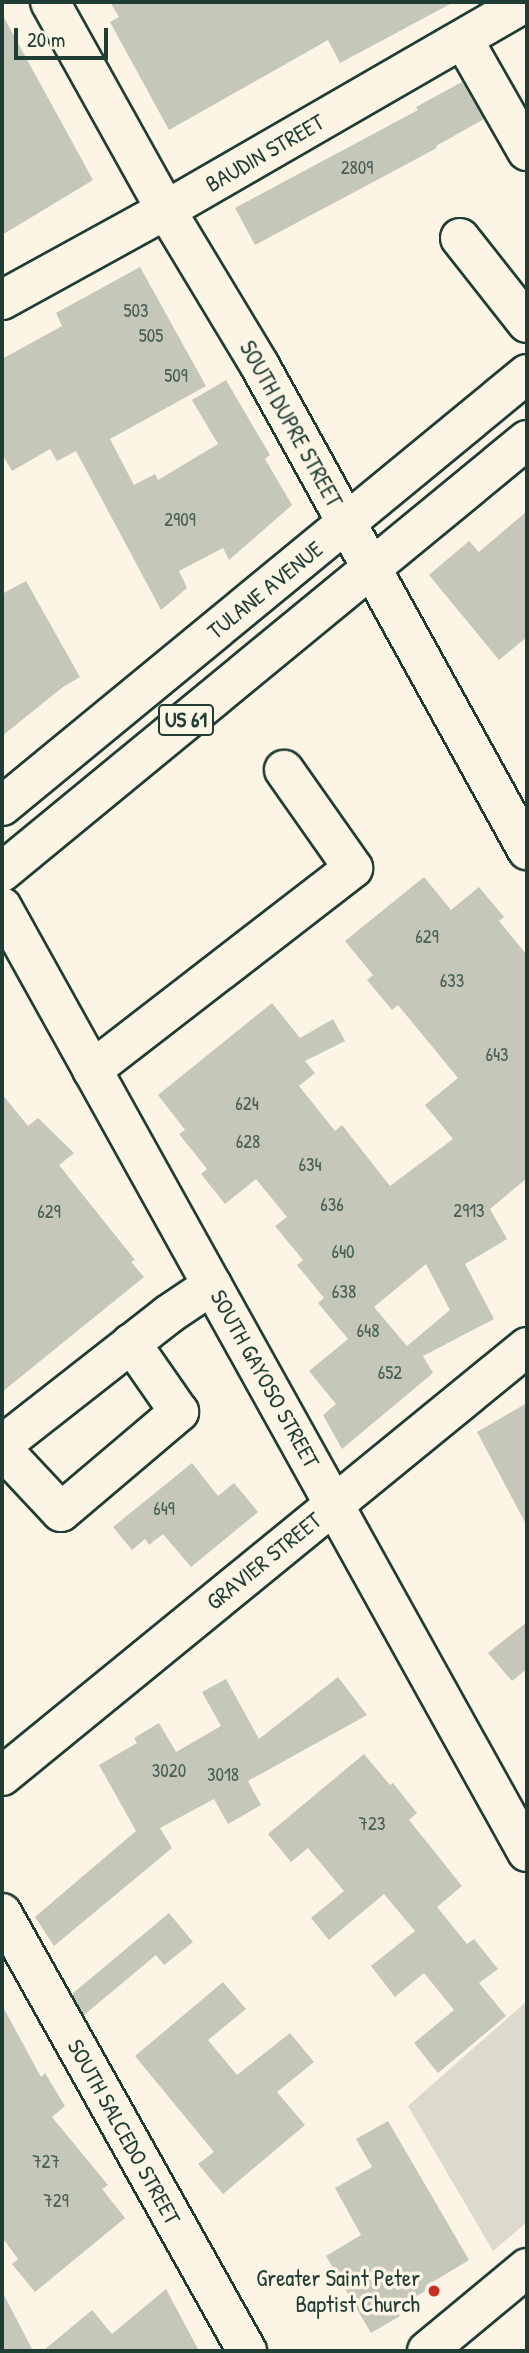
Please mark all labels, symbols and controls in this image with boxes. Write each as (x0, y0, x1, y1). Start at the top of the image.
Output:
scale bar (18, 14, 112, 58)
text: 20 m (27, 25, 65, 54)
street label: BAUDIN STREET (201, 108, 329, 198)
house number: 2809 (341, 157, 373, 179)
house number: 503 (123, 300, 149, 322)
house number: 505 (139, 325, 163, 347)
street label: SOUTH DUPRE STREET (234, 336, 348, 512)
house number: 509 (164, 365, 188, 387)
house number: 2909 (164, 509, 196, 531)
street label: TULANE AVENUE (202, 535, 328, 645)
road number: US 61 (156, 702, 216, 738)
house number: 629 (415, 926, 439, 948)
house number: 633 (440, 970, 464, 992)
house number: 643 (485, 1044, 509, 1066)
house number: 624 (235, 1093, 259, 1115)
house number: 628 (236, 1131, 260, 1153)
house number: 634 (298, 1154, 322, 1176)
house number: 636 (320, 1194, 344, 1216)
house number: 2913 (453, 1200, 485, 1222)
house number: 629 (37, 1201, 61, 1223)
house number: 640 (331, 1241, 355, 1263)
house number: 638 (332, 1281, 356, 1303)
street label: SOUTH GAYOSO STREET (205, 1285, 325, 1473)
house number: 648 (357, 1320, 379, 1342)
house number: 652 (378, 1362, 402, 1384)
house number: 649 (153, 1498, 175, 1520)
street label: GRAVIER STREET (201, 1506, 327, 1616)
house number: 3020 (152, 1760, 186, 1782)
house number: 3018 (207, 1764, 239, 1786)
house number: 723 (359, 1813, 385, 1835)
street label: SOUTH SALCEDO STREET (62, 2034, 186, 2230)
house number: 727 (32, 2151, 60, 2173)
house number: 729 (43, 2190, 69, 2212)
place label: Greater Saint Peter Baptist Church (256, 2264, 420, 2318)
marker: Greater Saint Peter Baptist Church (426, 2283, 442, 2299)

